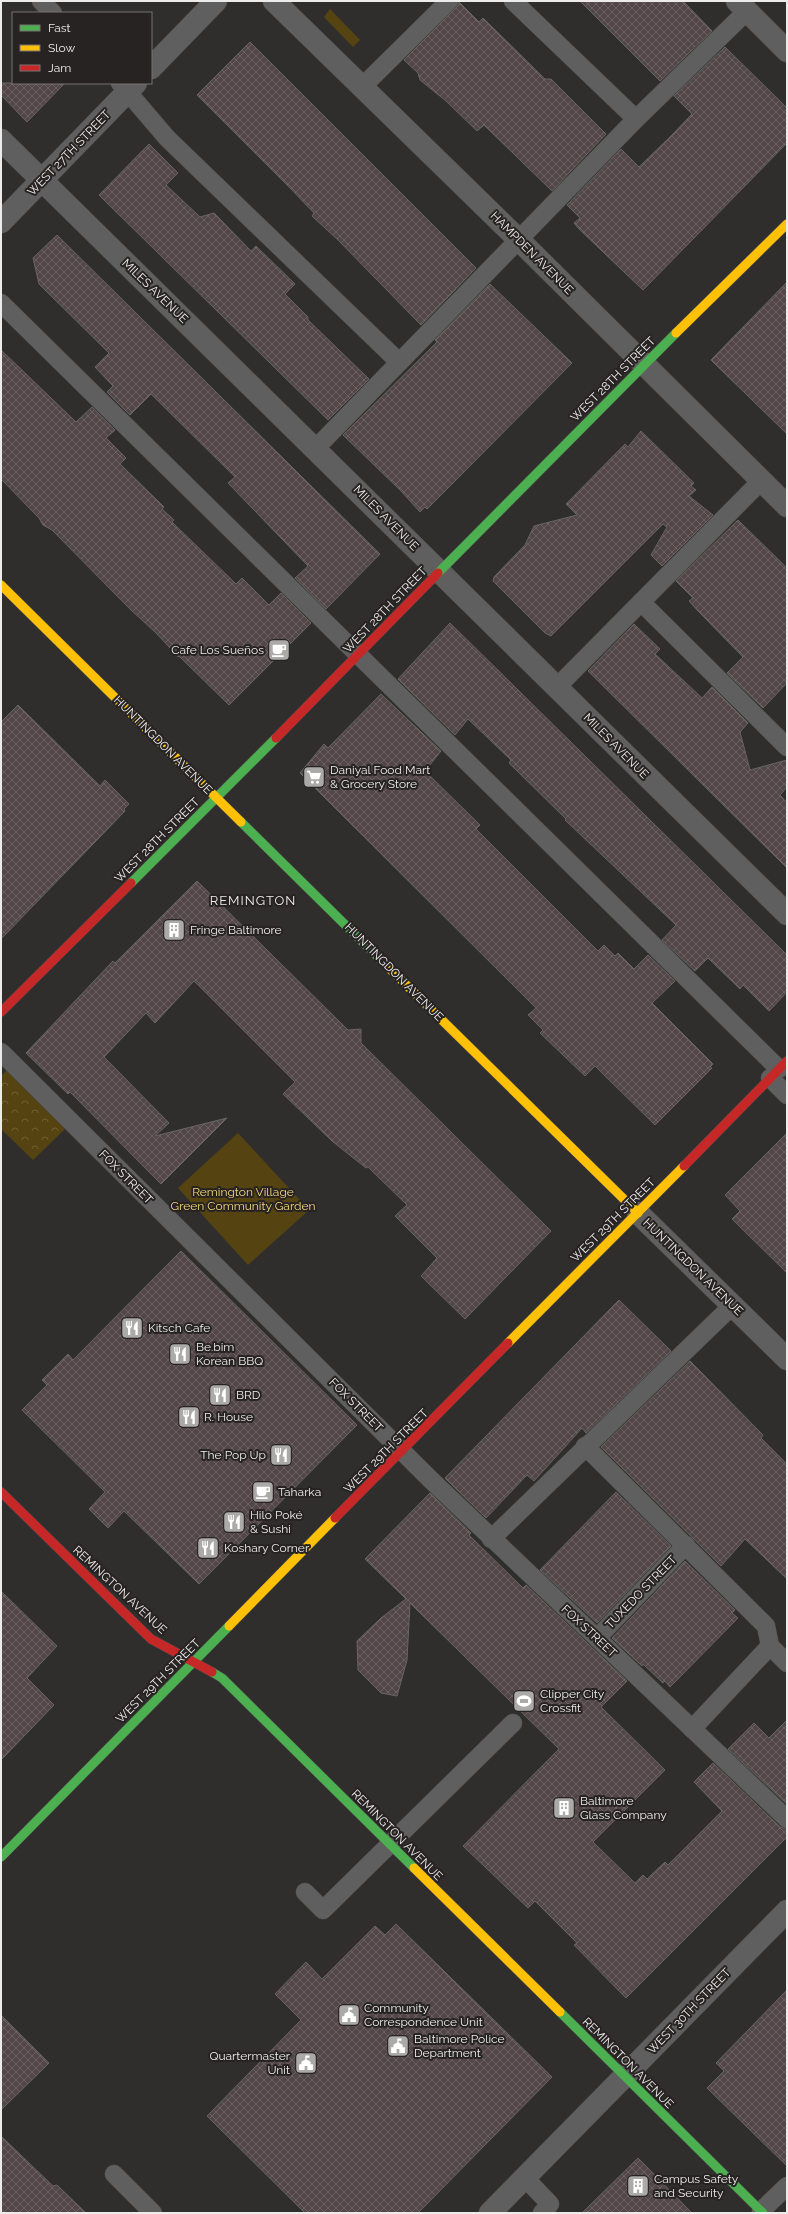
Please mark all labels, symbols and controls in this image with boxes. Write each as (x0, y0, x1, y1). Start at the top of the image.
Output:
legend (12, 12, 152, 84)
text: Fast (48, 21, 71, 35)
text: Slow (48, 41, 75, 55)
text: Jam (48, 61, 71, 75)
street label: WEST 27TH STREET (25, 107, 114, 199)
street label: HAMPDEN AVENUE (488, 209, 576, 297)
street label: MILES AVENUE (119, 256, 191, 326)
street label: WEST 28TH STREET (568, 333, 659, 424)
street label: MILES AVENUE (351, 483, 421, 553)
street label: WEST 28TH STREET (340, 564, 430, 656)
cafe icon: Cafe Los Sueños (266, 637, 292, 663)
place label: Cafe Los Sueños (171, 643, 264, 657)
street label: HUNTINGDON AVENUE (111, 693, 215, 797)
street label: MILES AVENUE (581, 711, 651, 781)
place label: Daniyal Food Mart & Grocery Store (330, 763, 430, 791)
supermarket icon: Daniyal Food Mart & Grocery Store (301, 764, 327, 790)
street label: WEST 28TH STREET (112, 794, 203, 885)
district label: REMINGTON (210, 893, 296, 908)
building icon: Fringe Baltimore (161, 917, 187, 943)
street label: HUNTINGDON AVENUE (342, 920, 446, 1024)
place label: Fringe Baltimore (190, 923, 282, 937)
street label: FOX STREET (96, 1147, 156, 1207)
street label: WEST 29TH STREET (568, 1175, 658, 1265)
park label: Remington Village Green Community Garden (171, 1185, 315, 1213)
street label: HUNTINGDON AVENUE (640, 1216, 746, 1318)
restaurant icon: Kitsch Cafe (119, 1315, 145, 1341)
place label: Kitsch Cafe (148, 1321, 210, 1335)
place label: Be.bim Korean BBQ (196, 1340, 263, 1368)
restaurant icon: Be.bim Korean BBQ (167, 1341, 193, 1367)
street label: FOX STREET (326, 1375, 386, 1435)
restaurant icon: BRD (207, 1382, 233, 1408)
place label: BRD (236, 1388, 261, 1402)
restaurant icon: R. House (176, 1404, 202, 1430)
street label: WEST 29TH STREET (341, 1406, 431, 1496)
place label: R. House (204, 1410, 253, 1424)
restaurant icon: The Pop Up (268, 1442, 294, 1468)
place label: The Pop Up (200, 1448, 266, 1462)
cafe icon: Taharka (250, 1479, 276, 1505)
place label: Taharka (278, 1485, 321, 1499)
place label: Hilo Poké & Sushi (250, 1508, 303, 1536)
restaurant icon: Hilo Poké & Sushi (221, 1509, 247, 1535)
restaurant icon: Koshary Corner (195, 1535, 221, 1561)
place label: Koshary Corner (224, 1541, 310, 1555)
street label: REMINGTON AVENUE (70, 1543, 170, 1637)
street label: TUXEDO STREET (603, 1552, 680, 1631)
street label: FOX STREET (558, 1602, 620, 1661)
street label: WEST 29TH STREET (113, 1636, 203, 1726)
place label: Clipper City Crossfit (540, 1687, 605, 1715)
sports icon: Clipper City Crossfit (511, 1688, 537, 1714)
street label: REMINGTON AVENUE (349, 1787, 445, 1883)
place label: Baltimore Glass Company (580, 1794, 667, 1822)
building icon: Baltimore Glass Company (551, 1795, 577, 1821)
street label: WEST 30TH STREET (644, 1965, 734, 2057)
place label: Community Correspondence Unit (364, 2001, 483, 2029)
public building icon: Community Correspondence Unit (336, 2002, 362, 2028)
street label: REMINGTON AVENUE (580, 2015, 676, 2111)
place label: Baltimore Police Department (414, 2032, 505, 2060)
public building icon: Baltimore Police Department (385, 2033, 411, 2059)
place label: Quartermaster Unit (209, 2049, 291, 2077)
public building icon: Quartermaster Unit (293, 2050, 319, 2076)
place label: Campus Safety and Security (654, 2172, 739, 2200)
building icon: Campus Safety and Security (625, 2173, 651, 2199)

